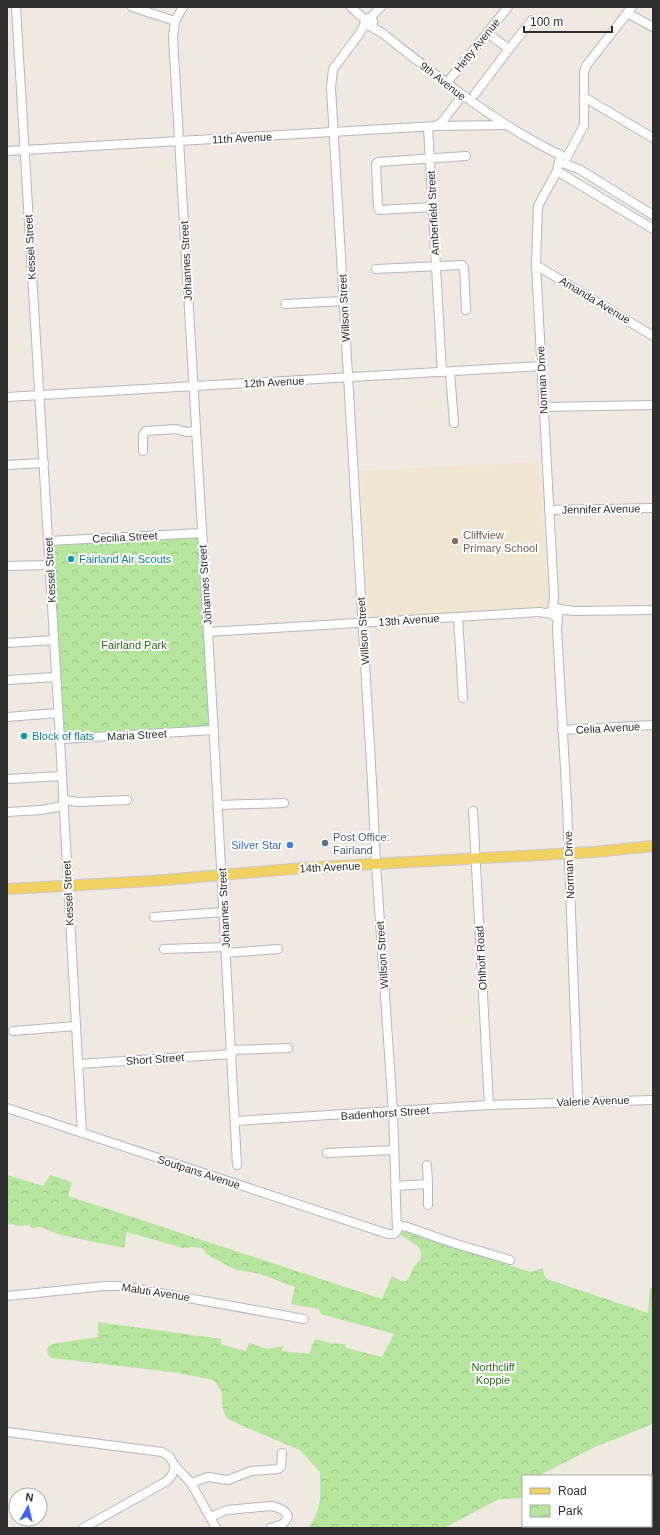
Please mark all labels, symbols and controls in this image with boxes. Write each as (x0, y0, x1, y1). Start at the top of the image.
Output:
scale bar (524, 8, 612, 34)
text: 100 m (530, 15, 563, 29)
street label: Hetty Avenue (452, 16, 502, 74)
street label: 9th Avenue (418, 59, 468, 103)
street label: 11th Avenue (212, 130, 272, 146)
street label: Amberfield Street (425, 170, 441, 256)
street label: Kessel Street (22, 214, 38, 280)
street label: Johannes Street (178, 221, 194, 301)
street label: Willson Street (336, 274, 352, 342)
street label: Amanda Avenue (557, 274, 633, 326)
street label: Norman Drive (534, 346, 550, 414)
street label: 12th Avenue (243, 374, 305, 390)
street label: Jennifer Avenue (562, 502, 640, 516)
street label: Cecilia Street (92, 529, 158, 545)
place label: Cliffview Primary School (463, 529, 538, 554)
marker: Cliffview Primary School (450, 536, 460, 546)
street label: Kessel Street (42, 537, 58, 603)
street label: Johannes Street (196, 545, 214, 625)
place label: Fairland Air Scouts (79, 553, 172, 565)
marker: Fairland Air Scouts (66, 554, 76, 564)
street label: Willson Street (355, 597, 371, 665)
street label: 13th Avenue (378, 612, 440, 628)
park label: Fairland Park (101, 639, 167, 651)
street label: Celia Avenue (575, 720, 641, 736)
street label: Maria Street (107, 727, 167, 743)
place label: Block of flats (32, 730, 95, 742)
marker: Block of flats (19, 731, 29, 741)
place label: Post Office: Fairland (333, 831, 390, 856)
street label: Norman Drive (562, 831, 576, 899)
marker: Post Office: Fairland (320, 838, 330, 848)
place label: Silver Star (231, 839, 282, 851)
marker: Silver Star (285, 840, 295, 850)
street label: 14th Avenue (299, 859, 361, 875)
street label: Kessel Street (60, 860, 76, 926)
street label: Johannes Street (216, 868, 232, 948)
street label: Willson Street (374, 921, 390, 989)
street label: Ohlhoff Road (473, 925, 489, 991)
street label: Short Street (125, 1051, 185, 1067)
street label: Valerie Avenue (556, 1094, 630, 1108)
street label: Badenhorst Street (340, 1104, 430, 1122)
street label: Soutpans Avenue (156, 1153, 242, 1191)
street label: Maluti Avenue (121, 1281, 191, 1303)
park label: Northcliff Koppie (471, 1361, 516, 1386)
legend (522, 1475, 652, 1527)
text: Road (558, 1484, 587, 1498)
north arrow (8, 1487, 48, 1527)
text: N (25, 1491, 34, 1504)
text: Park (558, 1504, 584, 1518)

